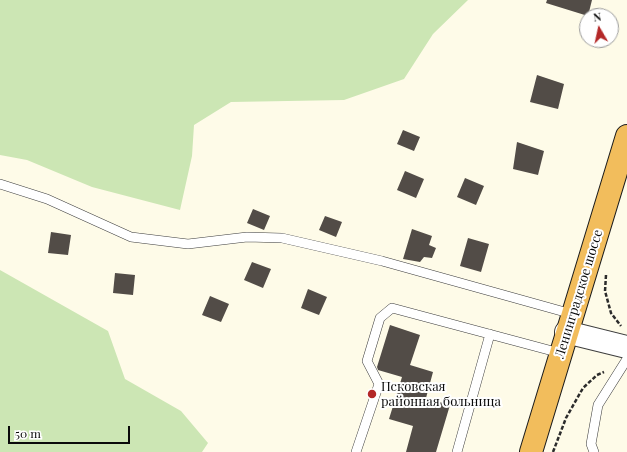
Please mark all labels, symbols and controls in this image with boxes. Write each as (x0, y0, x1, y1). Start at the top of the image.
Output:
north arrow (579, 8, 619, 48)
text: N (592, 9, 602, 25)
street label: Ленинградское шоссе (552, 228, 606, 360)
place label: Псковская районная больница (381, 379, 501, 410)
marker: Псковская районная больница (366, 388, 378, 400)
scale bar (10, 418, 132, 444)
text: 50 m (15, 425, 41, 441)

